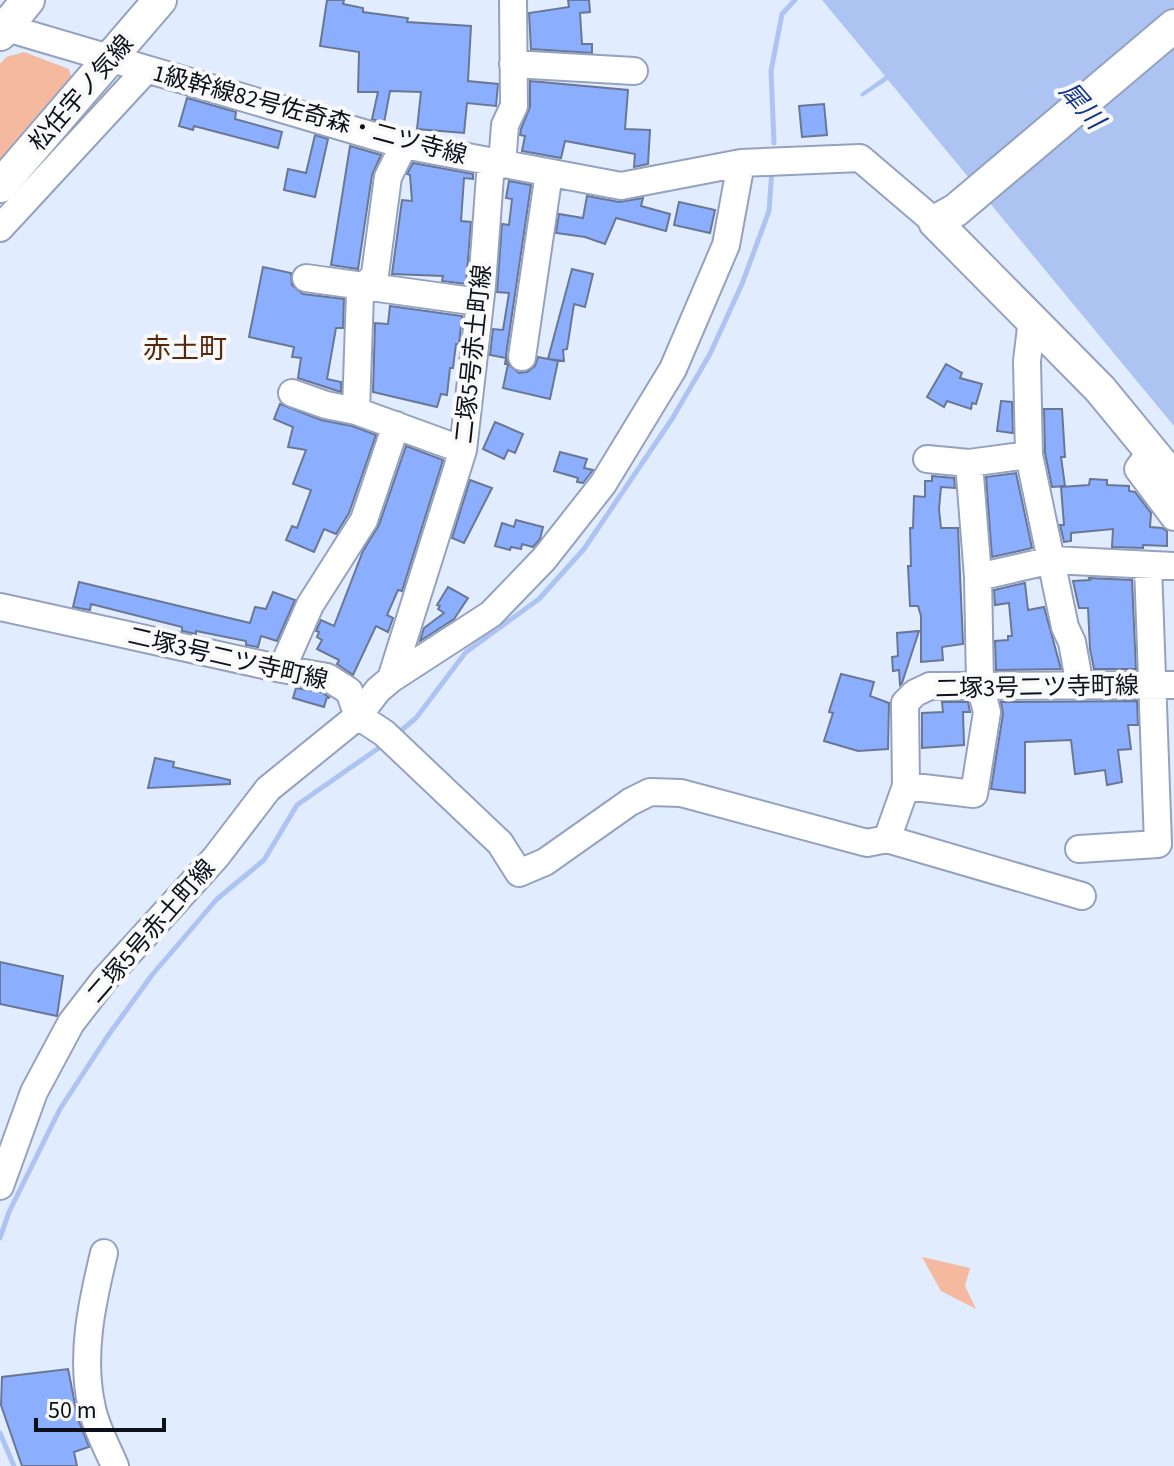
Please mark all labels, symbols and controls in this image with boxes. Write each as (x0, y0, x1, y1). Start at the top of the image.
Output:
street label: 松任宇ノ気線 (21, 28, 142, 159)
street label: 1級幹線82号佐奇森・二ツ寺線 (149, 56, 471, 173)
water label: 犀川 (1051, 74, 1115, 139)
street label: 二塚5号赤土町線 (447, 263, 500, 445)
district label: 赤土町 (143, 329, 227, 369)
street label: 二塚3号二ツ寺町線 (125, 618, 331, 698)
street label: 二塚3号二ツ寺町線 (935, 668, 1139, 707)
street label: 二塚5号赤土町線 (79, 852, 224, 1011)
scale bar (36, 1382, 164, 1432)
text: 50 m (48, 1393, 97, 1428)

